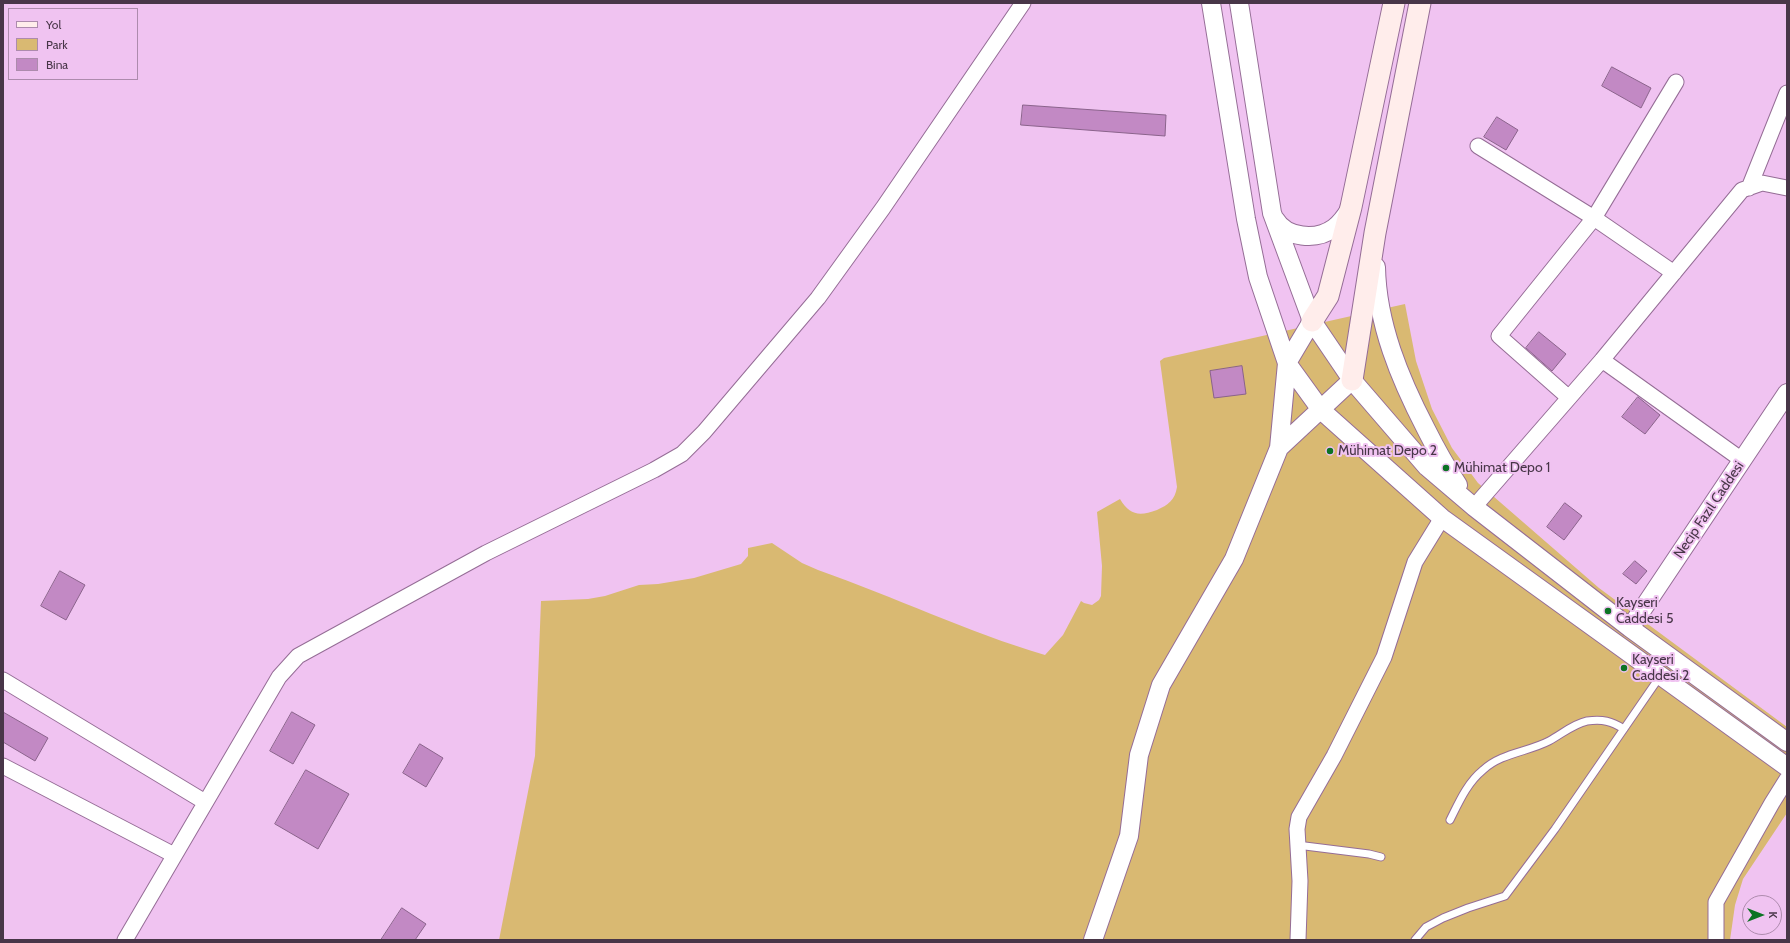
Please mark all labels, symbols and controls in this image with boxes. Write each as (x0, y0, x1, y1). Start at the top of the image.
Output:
legend (8, 8, 138, 80)
text: Yol (46, 17, 61, 32)
text: Park (46, 37, 68, 52)
text: Bina (46, 57, 68, 72)
place label: Mühimat Depo 2 (1338, 443, 1437, 459)
marker: Mühimat Depo 2 (1325, 446, 1335, 456)
street label: Necip Fazıl Caddesi (1670, 458, 1748, 562)
place label: Mühimat Depo 1 (1454, 460, 1550, 476)
marker: Mühimat Depo 1 (1441, 463, 1451, 473)
place label: Kayseri Caddesi 5 (1616, 595, 1674, 628)
marker: Kayseri Caddesi 5 (1603, 606, 1613, 616)
place label: Kayseri Caddesi 2 (1632, 652, 1689, 684)
marker: Kayseri Caddesi 2 (1619, 663, 1629, 673)
north arrow (1742, 895, 1782, 935)
text: K (1766, 912, 1780, 918)

